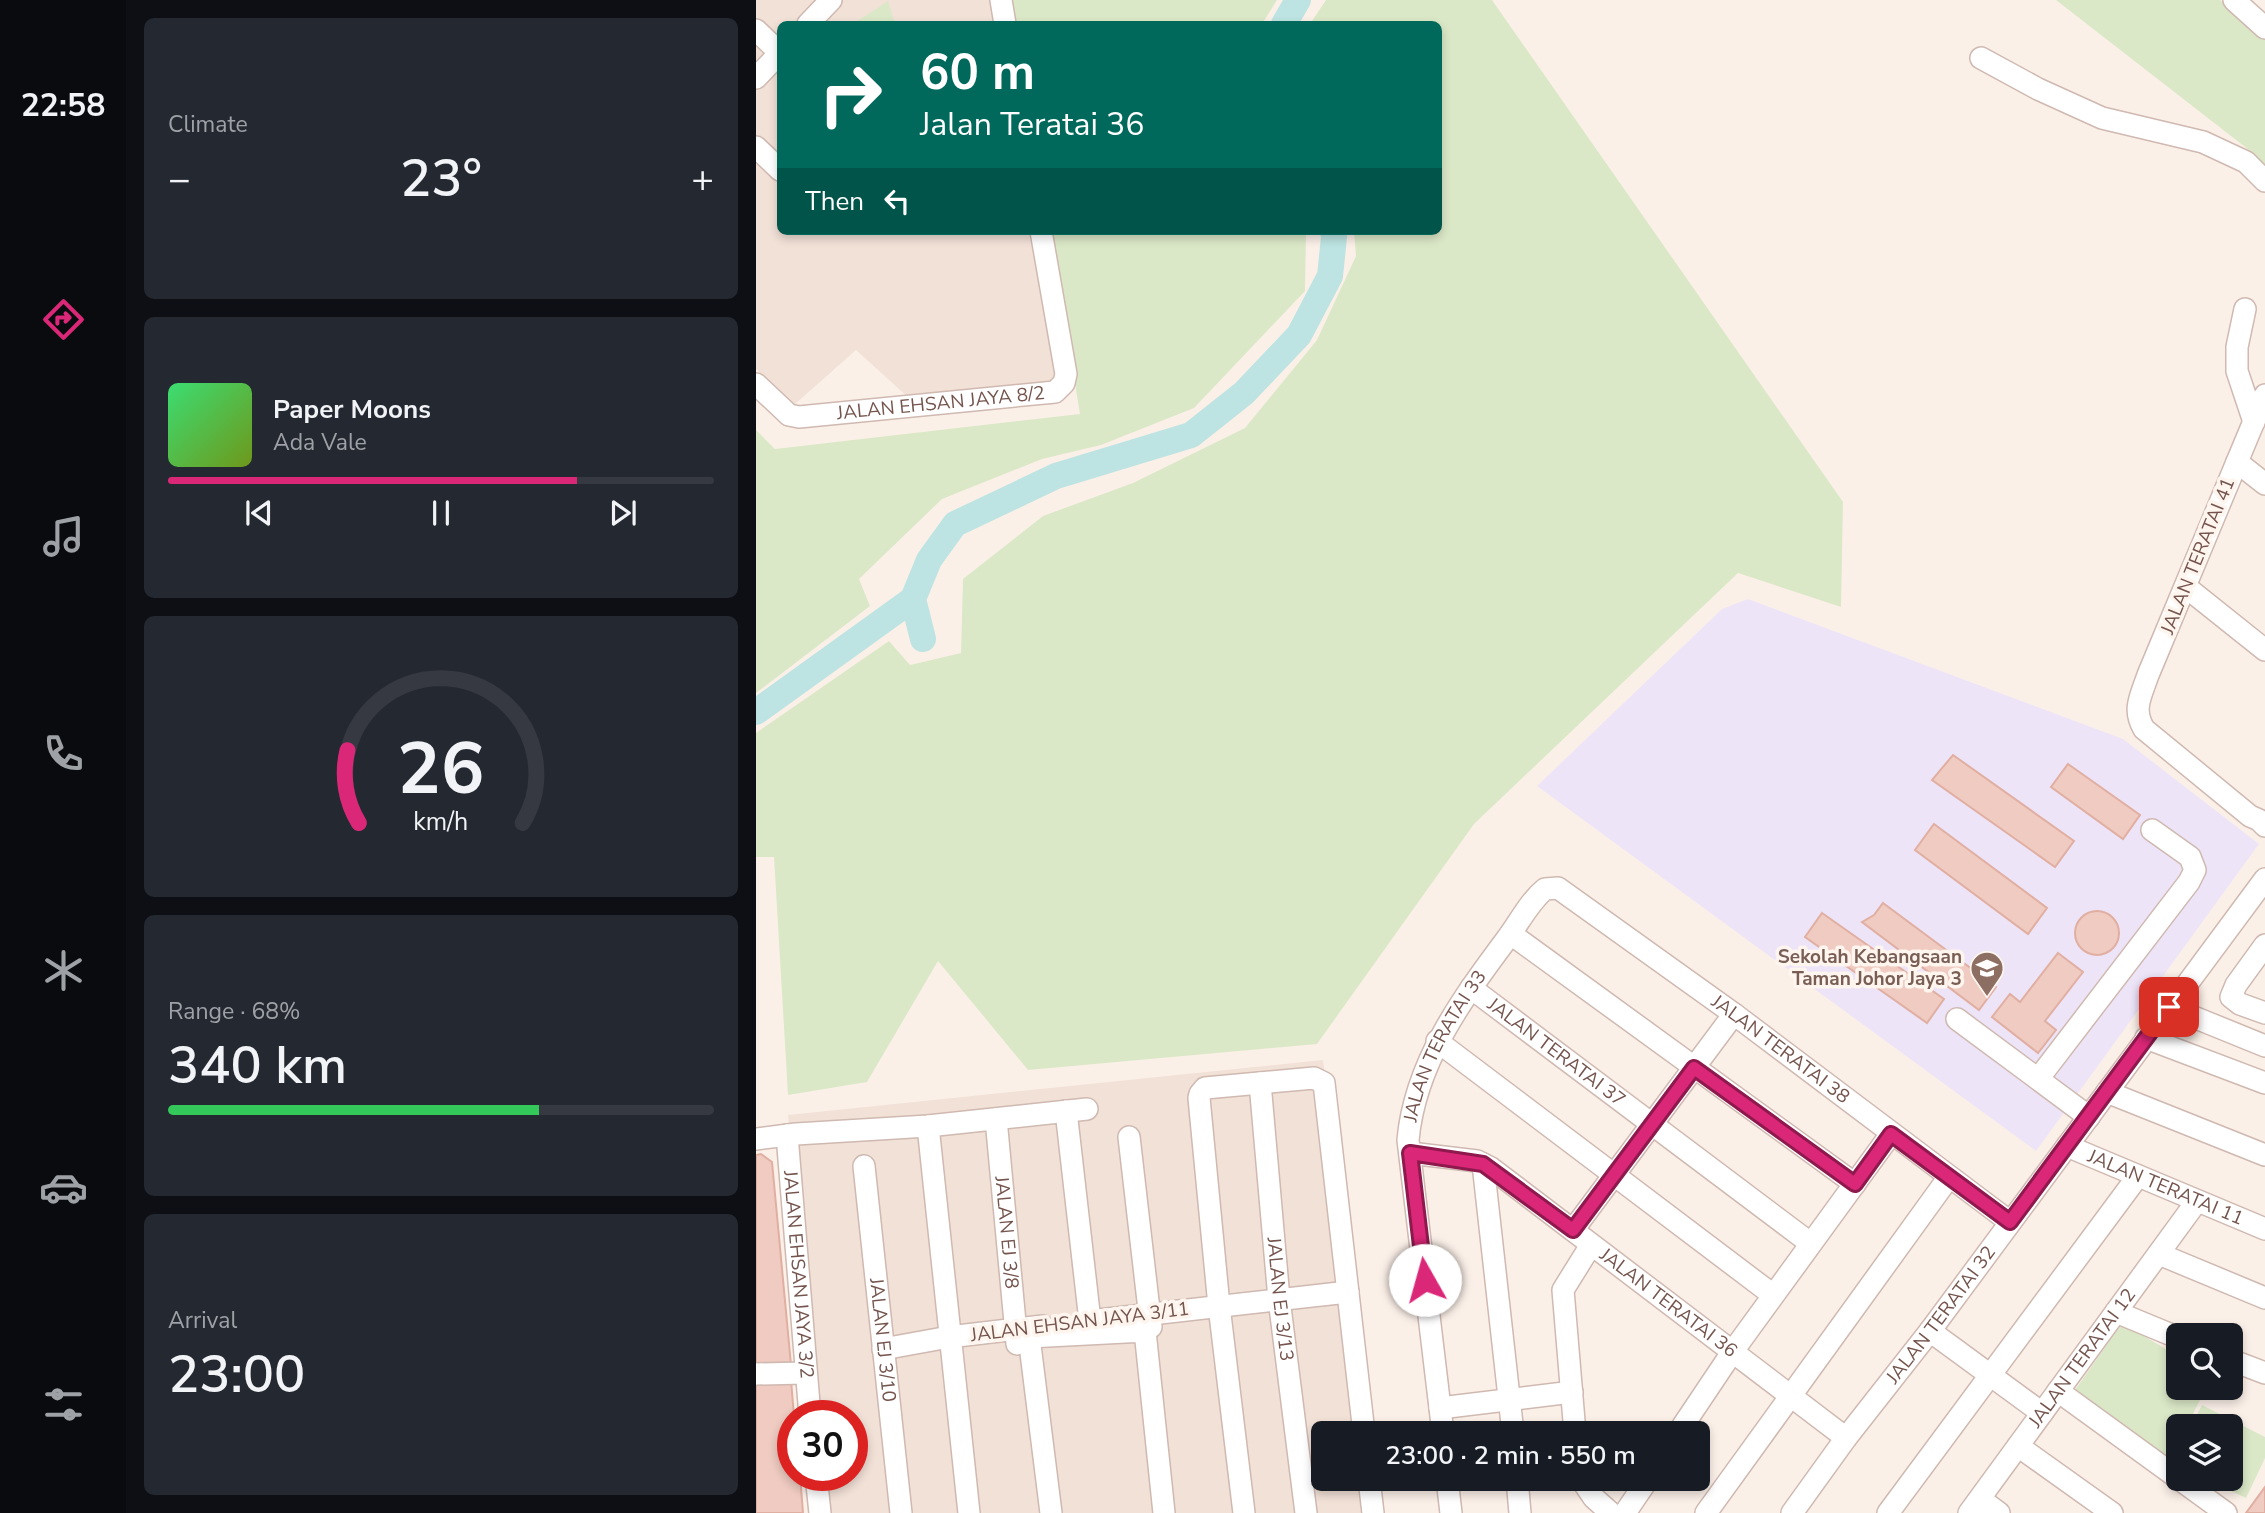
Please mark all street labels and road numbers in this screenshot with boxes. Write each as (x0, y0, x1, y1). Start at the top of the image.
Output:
street label: JALAN EHSAN JAYA 8/2 (835, 380, 1046, 426)
street label: JALAN TERATAI 41 (2154, 474, 2241, 639)
street label: JALAN TERATAI 33 (1397, 965, 1493, 1125)
street label: JALAN TERATAI 38 (1705, 988, 1855, 1110)
street label: JALAN TERATAI 37 (1481, 991, 1631, 1113)
street label: JALAN TERATAI 11 (2083, 1143, 2248, 1232)
street label: JALAN EHSAN JAYA 3/2 (777, 1169, 820, 1380)
street label: JALAN EJ 3/8 (988, 1174, 1025, 1290)
street label: JALAN EJ 3/13 (1261, 1235, 1300, 1363)
street label: JALAN TERATAI 32 (1880, 1241, 2002, 1390)
street label: JALAN TERATAI 36 (1593, 1242, 1743, 1364)
street label: JALAN EJ 3/10 (863, 1276, 902, 1403)
street label: JALAN TERATAI 12 (2022, 1283, 2142, 1434)
street label: JALAN EHSAN JAYA 3/11 (968, 1296, 1191, 1348)

